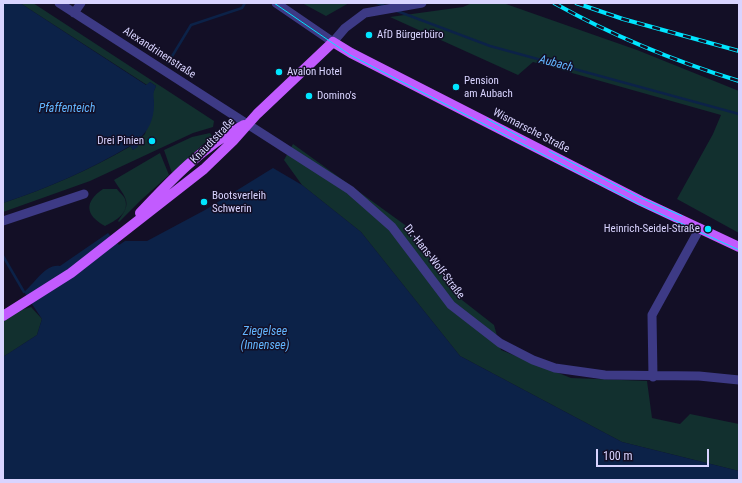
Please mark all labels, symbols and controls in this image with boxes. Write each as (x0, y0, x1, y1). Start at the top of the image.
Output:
street label: Alexandrinenstraße (120, 25, 198, 81)
place label: AfD Bürgerbüro (377, 28, 444, 42)
marker: AfD Bürgerbüro (364, 30, 374, 40)
water label: Aubach (537, 53, 575, 75)
place label: Avalon Hotel (287, 65, 342, 79)
marker: Avalon Hotel (274, 67, 284, 77)
place label: Pension am Aubach (464, 74, 513, 100)
marker: Pension am Aubach (451, 82, 461, 92)
place label: Domino's (317, 89, 356, 103)
marker: Domino's (304, 91, 314, 101)
water label: Pfaffenteich (39, 102, 95, 116)
street label: Wismarsche Straße (491, 106, 571, 156)
street label: Knaudtstraße (188, 116, 238, 166)
place label: Drei Pinien (97, 134, 144, 148)
marker: Drei Pinien (147, 136, 157, 146)
place label: Bootsverleih Schwerin (212, 189, 266, 215)
marker: Bootsverleih Schwerin (199, 197, 209, 207)
street label: Dr.-Hans-Wolf-Straße (401, 222, 467, 302)
place label: Heinrich-Seidel-Straße (604, 222, 700, 236)
marker: Heinrich-Seidel-Straße (703, 224, 713, 234)
water label: Ziegelsee (Innensee) (241, 325, 289, 353)
scale bar (598, 441, 711, 467)
text: 100 m (603, 449, 633, 463)

